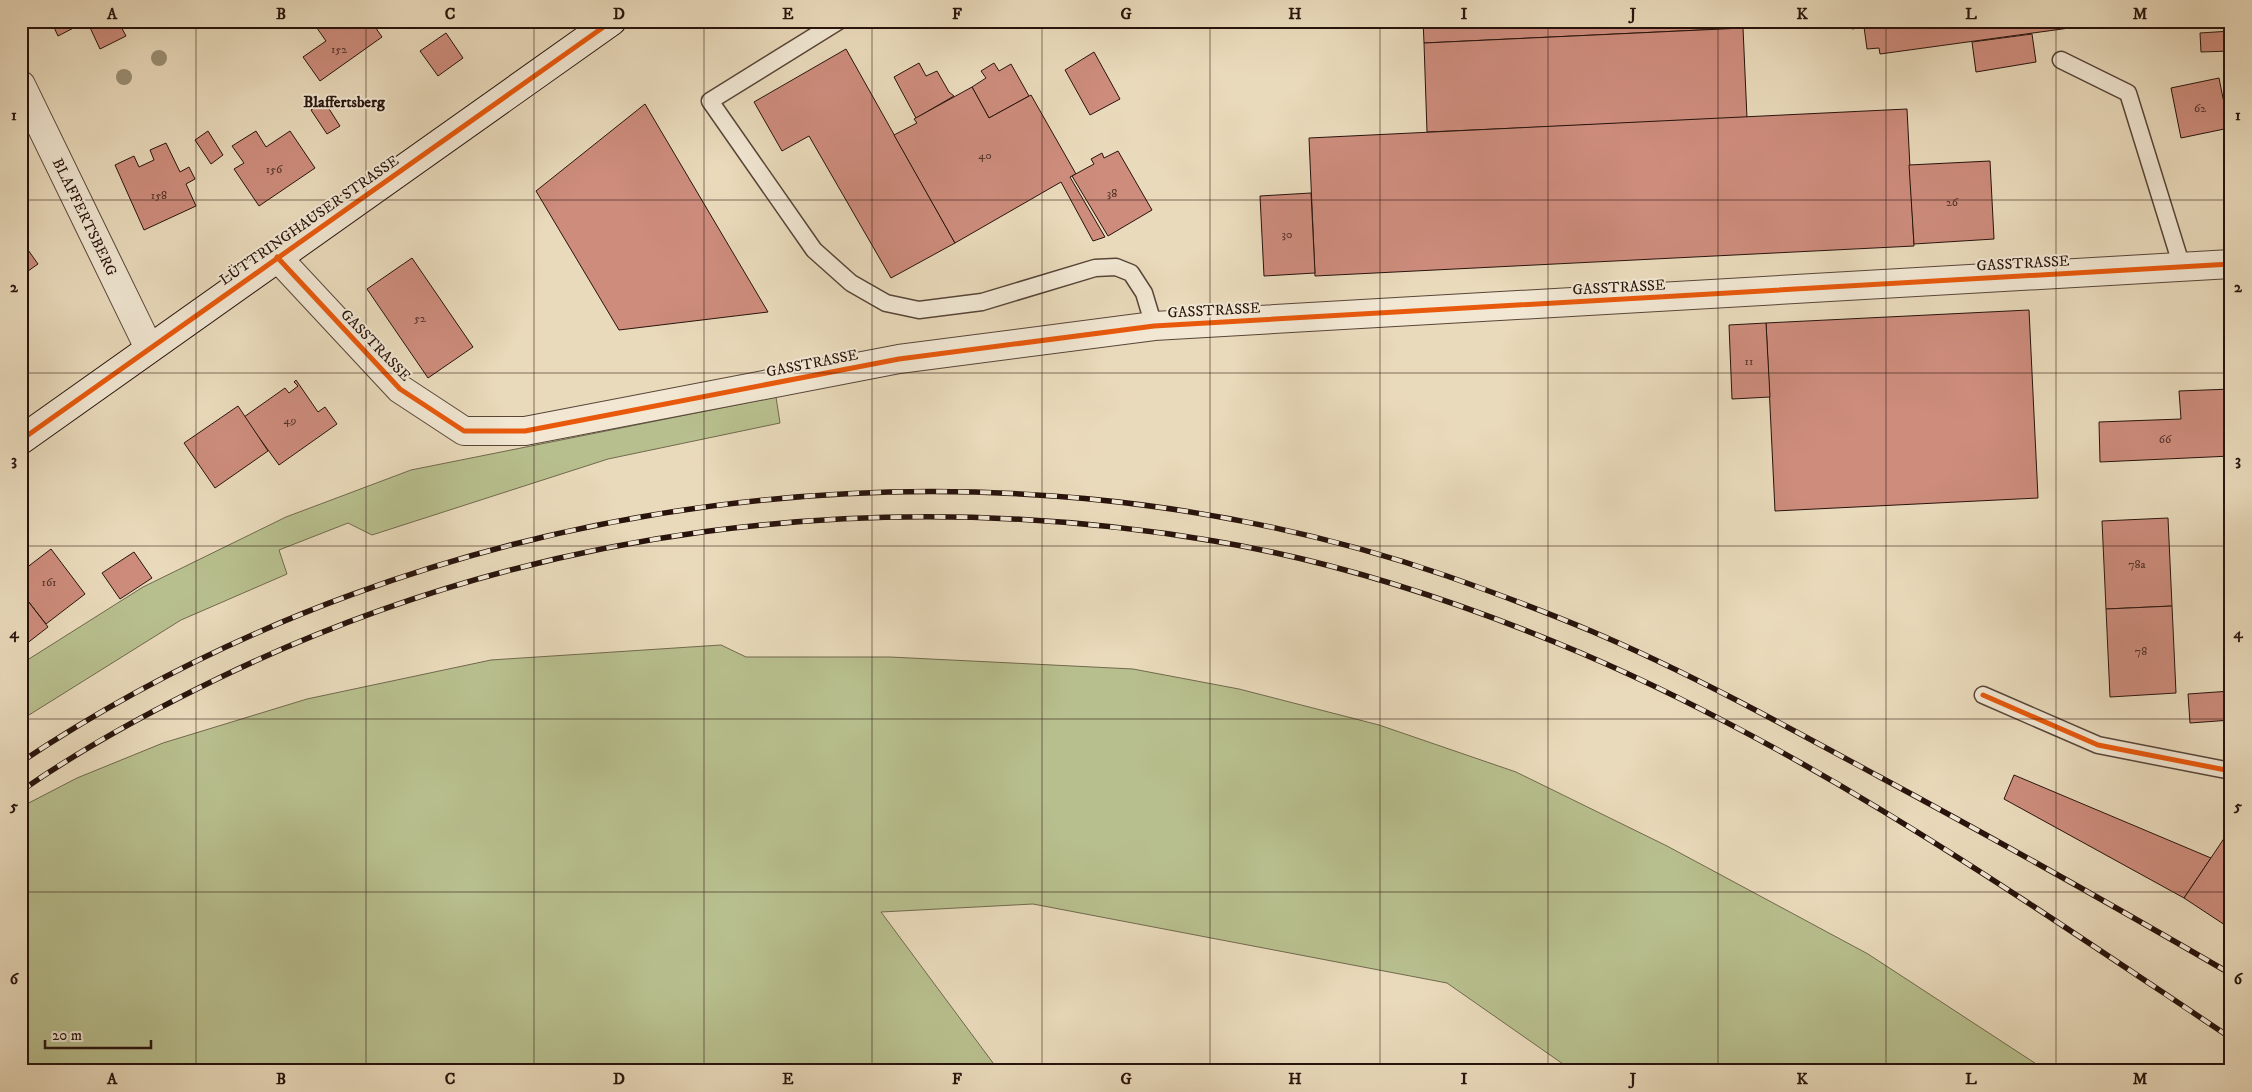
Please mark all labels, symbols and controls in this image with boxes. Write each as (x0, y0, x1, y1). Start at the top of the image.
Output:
text: A (106, 4, 118, 24)
text: B (276, 4, 286, 24)
text: C (445, 4, 455, 24)
text: D (613, 4, 625, 24)
text: E (782, 4, 794, 24)
text: F (952, 4, 962, 24)
text: G (1120, 4, 1132, 24)
text: H (1288, 4, 1302, 24)
text: I (1461, 4, 1468, 24)
text: J (1628, 4, 1637, 24)
text: K (1796, 4, 1808, 24)
text: L (1965, 4, 1977, 24)
text: M (2133, 4, 2148, 24)
house number: 152 (331, 42, 347, 57)
district label: Blaffertsberg (303, 92, 386, 112)
house number: 62 (2194, 101, 2206, 116)
text: 1 (11, 105, 17, 125)
text: 1 (2235, 105, 2241, 125)
house number: 40 (978, 148, 992, 163)
street label: LÜTTRINGHAUSER STRASSE (216, 151, 403, 290)
street label: BLAFFERTSBERG (48, 155, 122, 280)
house number: 156 (266, 162, 283, 177)
house number: 38 (1107, 186, 1117, 201)
house number: 158 (151, 188, 167, 203)
house number: 26 (1946, 195, 1959, 210)
house number: 30 (1282, 227, 1292, 242)
street label: GASSTRASSE (1976, 252, 2070, 275)
street label: GASSTRASSE (1572, 276, 1666, 299)
text: 2 (10, 277, 19, 297)
text: 2 (2234, 277, 2243, 297)
street label: GASSTRASSE (1167, 299, 1261, 322)
street label: GASSTRASSE (336, 305, 415, 386)
house number: 52 (414, 311, 426, 326)
street label: GASSTRASSE (765, 345, 860, 382)
house number: 11 (1745, 354, 1753, 369)
house number: 49 (284, 413, 296, 428)
house number: 66 (2159, 432, 2172, 447)
text: 3 (11, 450, 17, 470)
text: 3 (2235, 450, 2241, 470)
house number: 78a (2128, 557, 2147, 572)
house number: 161 (42, 575, 56, 590)
text: 4 (8, 623, 19, 643)
text: 4 (2232, 623, 2243, 643)
house number: 78 (2135, 644, 2147, 659)
text: 5 (9, 796, 18, 816)
text: 5 (2233, 796, 2242, 816)
text: 6 (10, 969, 20, 989)
text: 6 (2234, 969, 2244, 989)
scale bar (45, 1017, 151, 1049)
text: 20 m (52, 1026, 82, 1045)
text: A (106, 1069, 118, 1089)
text: B (276, 1069, 286, 1089)
text: C (445, 1069, 455, 1089)
text: D (613, 1069, 625, 1089)
text: E (782, 1069, 794, 1089)
text: F (952, 1069, 962, 1089)
text: G (1120, 1069, 1132, 1089)
text: H (1288, 1069, 1302, 1089)
text: I (1461, 1069, 1468, 1089)
text: J (1628, 1069, 1637, 1089)
text: K (1796, 1069, 1808, 1089)
text: L (1965, 1069, 1977, 1089)
text: M (2133, 1069, 2148, 1089)

